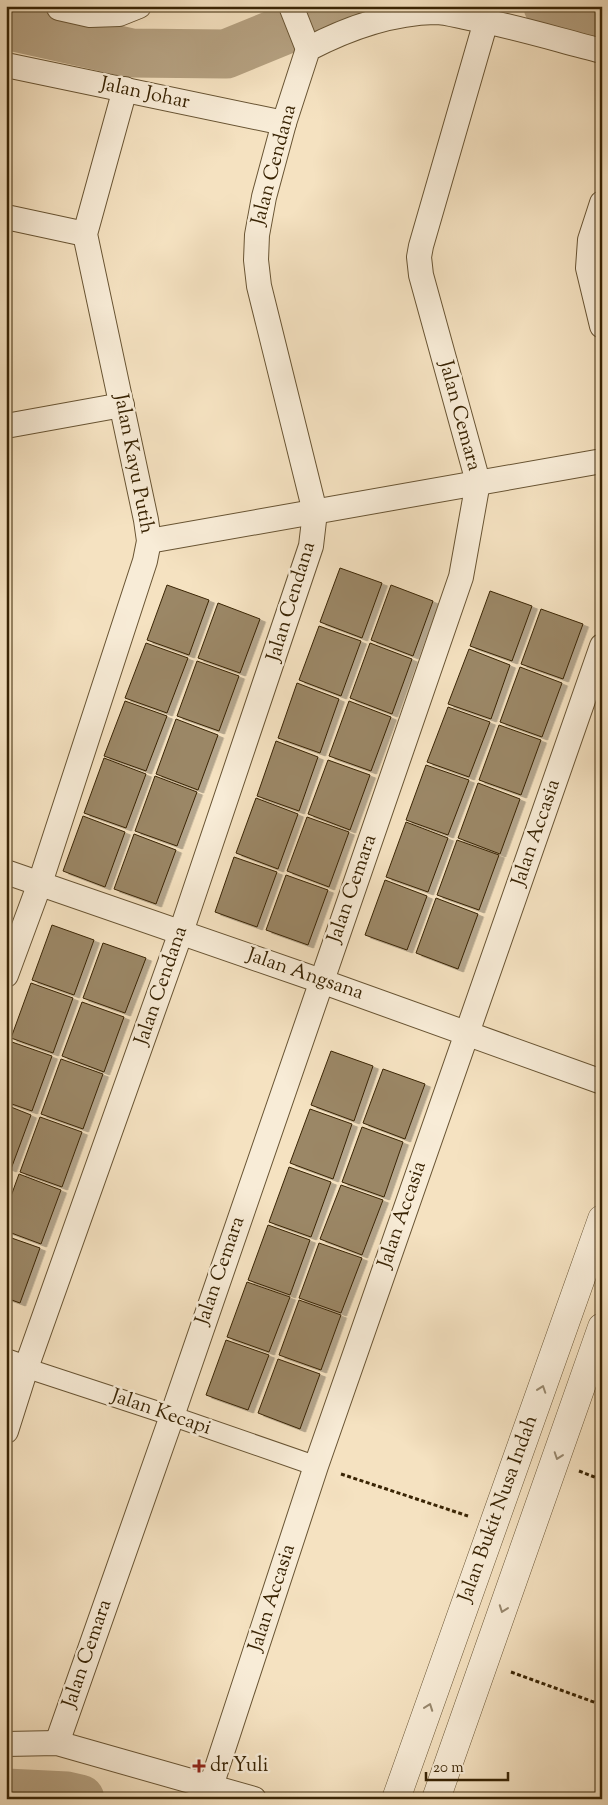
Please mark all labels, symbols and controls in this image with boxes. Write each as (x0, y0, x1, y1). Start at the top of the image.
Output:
street label: Jalan Johar (97, 70, 193, 118)
street label: Jalan Cendana (245, 101, 305, 230)
street label: Jalan Cemara (430, 357, 488, 474)
street label: Jalan Kayu Putih (105, 391, 161, 537)
street label: Jalan Cendana (260, 538, 324, 666)
street label: Jalan Accasia (505, 776, 569, 891)
street label: Jalan Cemara (321, 831, 385, 948)
street label: Jalan Cendana (128, 923, 196, 1050)
street label: Jalan Angsana (242, 941, 367, 1009)
street label: Jalan Accasia (371, 1158, 435, 1273)
street label: Jalan Cemara (189, 1213, 253, 1330)
street label: Jalan Kecapi (106, 1382, 215, 1444)
one-way arrow (536, 1385, 546, 1394)
street label: Jalan Bukit Nusa Indah (451, 1411, 546, 1607)
one-way arrow (553, 1452, 563, 1460)
street label: Jalan Accasia (242, 1541, 304, 1656)
street label: Jalan Cemara (56, 1596, 120, 1713)
one-way arrow (499, 1605, 509, 1613)
one-way arrow (423, 1703, 433, 1712)
scale bar (426, 1750, 508, 1782)
place label: dr Yuli (210, 1752, 269, 1781)
text: 20 m (433, 1758, 464, 1779)
marker: dr Yuli (192, 1759, 206, 1773)

